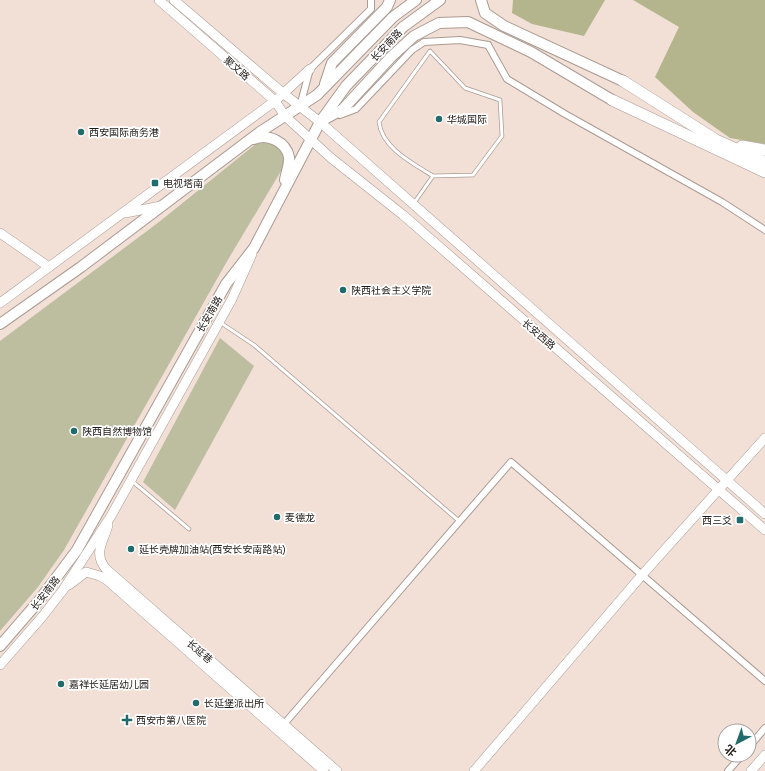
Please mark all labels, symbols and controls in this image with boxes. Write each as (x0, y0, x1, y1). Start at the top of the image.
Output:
street label: 长安南路 (369, 27, 404, 64)
street label: 聚文路 (222, 54, 252, 82)
marker: 华城国际 (434, 114, 444, 124)
place label: 华城国际 (447, 114, 487, 125)
marker: 西安国际商务港 (76, 127, 86, 137)
place label: 西安国际商务港 (89, 127, 159, 138)
marker: 电视塔南 (150, 178, 160, 188)
place label: 电视塔南 (163, 178, 203, 189)
marker: 陕西社会主义学院 (338, 285, 348, 295)
place label: 陕西社会主义学院 (351, 285, 431, 296)
street label: 长安南路 (195, 294, 224, 334)
street label: 长安西路 (520, 317, 557, 352)
marker: 陕西自然博物馆 (69, 426, 79, 436)
place label: 陕西自然博物馆 (82, 426, 152, 437)
marker: 麦德龙 (272, 512, 282, 522)
place label: 麦德龙 (285, 512, 315, 523)
place label: 西三爻 (702, 515, 732, 526)
marker: 西三爻 (735, 515, 745, 525)
marker: 延长壳牌加油站(西安长安南路站) (126, 544, 136, 554)
place label: 延长壳牌加油站(西安长安南路站) (139, 544, 286, 555)
street label: 长安南路 (29, 574, 62, 612)
street label: 长延巷 (185, 637, 215, 665)
marker: 嘉祥长延居幼儿园 (56, 679, 66, 689)
place label: 嘉祥长延居幼儿园 (69, 679, 149, 690)
marker: 长延堡派出所 (191, 698, 201, 708)
place label: 长延堡派出所 (204, 698, 264, 709)
marker: 西安市第八医院 (121, 714, 133, 726)
place label: 西安市第八医院 (136, 715, 206, 726)
north arrow (717, 723, 757, 763)
text: 北 (722, 742, 739, 759)

